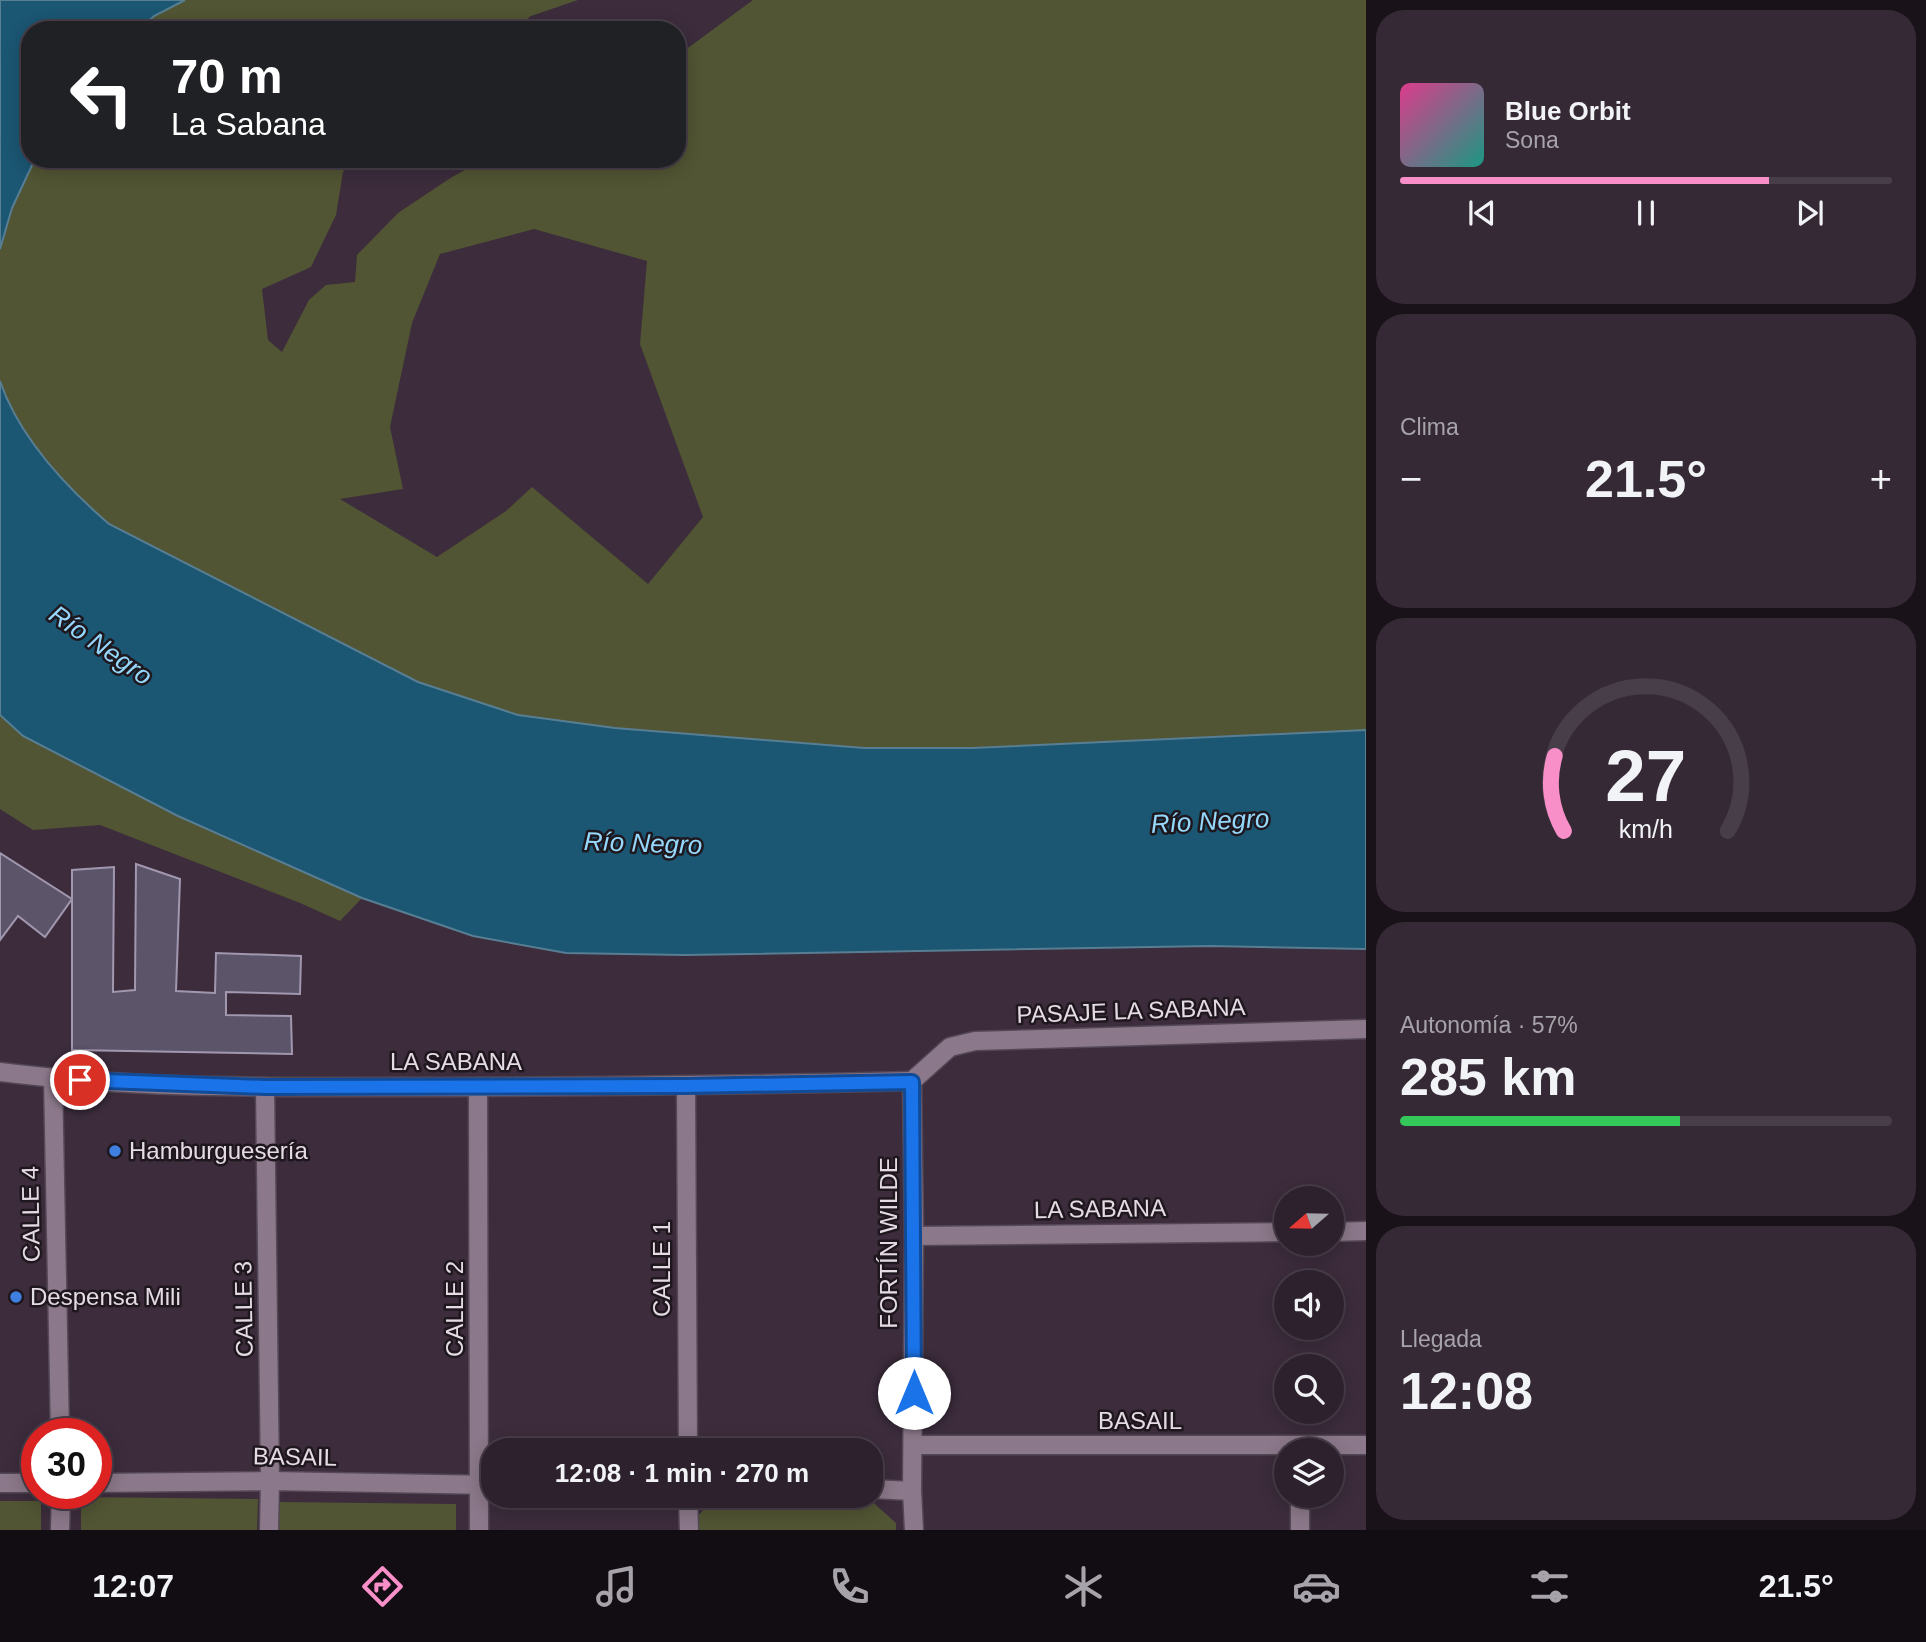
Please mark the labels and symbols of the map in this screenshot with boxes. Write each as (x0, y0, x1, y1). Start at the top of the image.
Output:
water label: Río Negro (44, 599, 158, 691)
water label: Río Negro (1150, 803, 1270, 839)
water label: Río Negro (583, 826, 703, 860)
street label: PASAJE LA SABANA (1016, 993, 1246, 1028)
street label: LA SABANA (390, 1048, 522, 1075)
pin (50, 1050, 110, 1110)
place label: Hamburguesería (129, 1137, 308, 1164)
marker: Hamburguesería (107, 1143, 123, 1159)
street label: FORTÍN WILDE (875, 1157, 902, 1329)
street label: CALLE 4 (16, 1166, 45, 1262)
north arrow (1274, 1186, 1344, 1256)
street label: LA SABANA (1034, 1194, 1166, 1223)
street label: CALLE 1 (648, 1221, 675, 1317)
street label: CALLE 3 (229, 1261, 258, 1357)
street label: CALLE 2 (441, 1261, 468, 1357)
place label: Despensa Mili (30, 1283, 181, 1310)
marker: Despensa Mili (8, 1289, 24, 1305)
position arrow (877, 1356, 951, 1430)
street label: BASAIL (1098, 1407, 1182, 1434)
speed limit sign: 30 (21, 1418, 112, 1509)
street label: BASAIL (253, 1442, 337, 1471)

